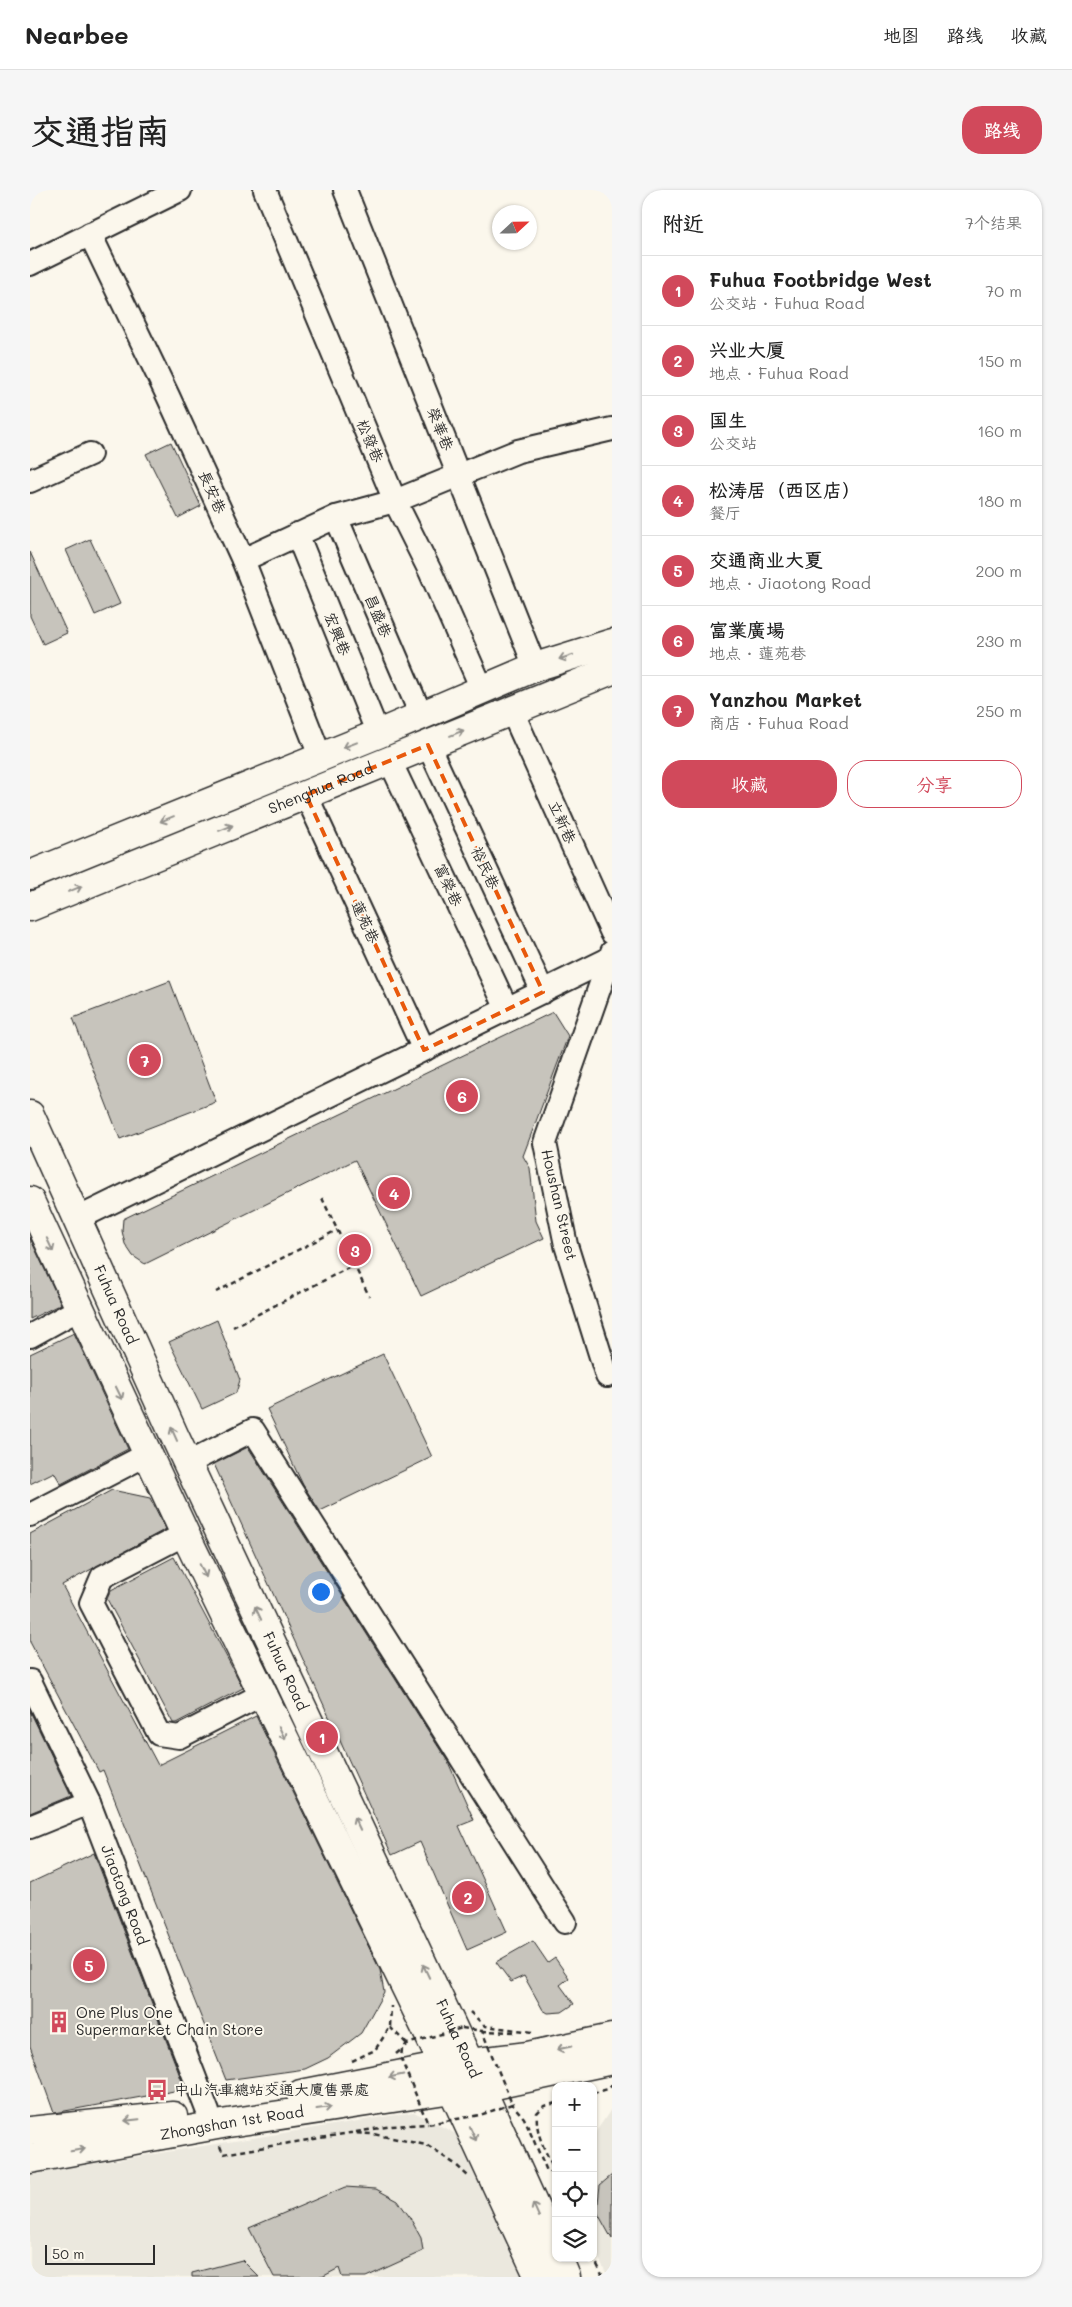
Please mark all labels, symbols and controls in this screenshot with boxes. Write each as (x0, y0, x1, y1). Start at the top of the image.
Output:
text: Nearbee (25, 19, 129, 50)
text: 地图 (883, 23, 919, 47)
text: 路线 (947, 23, 983, 47)
text: 收藏 (1011, 23, 1047, 47)
button: 路线 (962, 106, 1042, 154)
text: 交通指南 (30, 107, 170, 153)
north arrow (492, 205, 537, 250)
text: 附近 (662, 209, 704, 236)
text: 7个结果 (965, 212, 1022, 233)
text: Fuhua Footbridge West (709, 267, 932, 292)
text: 1 (674, 280, 682, 301)
text: 70 m (985, 280, 1022, 301)
text: 公交站 · Fuhua Road (709, 292, 865, 313)
text: 兴业大厦 (709, 337, 785, 362)
text: 2 (674, 350, 682, 371)
text: 150 m (978, 350, 1022, 371)
text: 地点 · Fuhua Road (709, 362, 849, 383)
street label: 榮華巷 (423, 404, 459, 453)
text: 国生 (709, 407, 747, 432)
street label: 松發巷 (353, 416, 389, 465)
text: 3 (673, 420, 683, 441)
text: 160 m (977, 420, 1022, 441)
text: 公交站 (709, 432, 757, 453)
street label: 長安巷 (195, 467, 231, 516)
text: 松涛居（西区店） (709, 477, 861, 502)
text: 4 (673, 490, 683, 511)
text: 180 m (977, 490, 1022, 511)
text: 餐厅 (709, 502, 741, 523)
text: 交通商业大夏 (709, 547, 823, 572)
text: 5 (673, 560, 683, 581)
text: 200 m (975, 560, 1022, 581)
text: 地点 · Jiaotong Road (709, 572, 871, 593)
street label: 昌盛巷 (361, 591, 397, 640)
street label: 宏興巷 (320, 609, 356, 658)
text: 富業廣場 (709, 617, 785, 642)
text: 6 (673, 630, 683, 651)
text: 230 m (976, 630, 1022, 651)
text: 地点 · 蓮苑巷 (709, 642, 806, 663)
one-way arrow (558, 653, 574, 663)
text: Yanzhou Market (709, 687, 862, 712)
text: 7 (674, 700, 682, 721)
text: 250 m (976, 700, 1022, 721)
text: 商店 · Fuhua Road (709, 712, 849, 733)
one-way arrow (449, 728, 464, 737)
one-way arrow (343, 740, 358, 750)
street label: Shenghua Road (265, 757, 376, 818)
button: 收藏 (662, 760, 837, 808)
button: 分享 (847, 760, 1022, 808)
street label: 立新巷 (545, 797, 581, 846)
one-way arrow (160, 815, 175, 824)
one-way arrow (218, 822, 233, 831)
street label: 裕民巷 (467, 843, 504, 892)
street label: 富榮巷 (430, 860, 467, 909)
one-way arrow (67, 884, 82, 893)
street label: 蓮苑巷 (347, 897, 384, 946)
pin: 7 (129, 1041, 161, 1079)
pin: 6 (446, 1077, 478, 1115)
street label: Houshan Street (537, 1147, 583, 1262)
pin: 4 (378, 1174, 410, 1212)
pin: 3 (339, 1231, 371, 1269)
one-way arrow (46, 1238, 56, 1253)
street label: Fuhua Road (90, 1261, 143, 1347)
one-way arrow (115, 1385, 124, 1400)
one-way arrow (169, 1427, 179, 1442)
one-way arrow (199, 1563, 208, 1578)
your location (308, 1579, 334, 1605)
one-way arrow (253, 1606, 262, 1621)
street label: Fuhua Road (259, 1628, 313, 1713)
pin: 1 (306, 1718, 338, 1756)
one-way arrow (278, 1725, 287, 1740)
one-way arrow (352, 1817, 361, 1832)
street label: Jiaotong Road (97, 1842, 154, 1948)
pin: 2 (452, 1878, 484, 1916)
pin: 5 (73, 1946, 105, 1984)
one-way arrow (421, 1964, 430, 1979)
street label: Fuhua Road (432, 1996, 486, 2081)
place label: One Plus One Supermarket Chain Store (76, 2002, 263, 2039)
building icon: One Plus One Supermarket Chain Store (46, 2009, 72, 2035)
one-way arrow (557, 2044, 573, 2053)
one-way arrow (388, 2071, 404, 2081)
bus stop icon: 中山汽車總站交通大廈售票處 (144, 2077, 170, 2103)
place label: 中山汽車總站交通大廈售票處 (174, 2079, 369, 2099)
map controls (552, 2082, 597, 2262)
button: + (552, 2082, 597, 2127)
street label: Zhongshan 1st Road (158, 2101, 305, 2144)
one-way arrow (316, 2103, 332, 2113)
one-way arrow (125, 2115, 141, 2125)
one-way arrow (468, 2126, 478, 2141)
button: − (552, 2127, 597, 2172)
one-way arrow (70, 2145, 86, 2154)
button: locate (552, 2172, 597, 2217)
one-way arrow (530, 2203, 540, 2218)
button: layers (552, 2217, 597, 2262)
scale bar (45, 2242, 155, 2265)
text: 50 m (52, 2244, 84, 2263)

